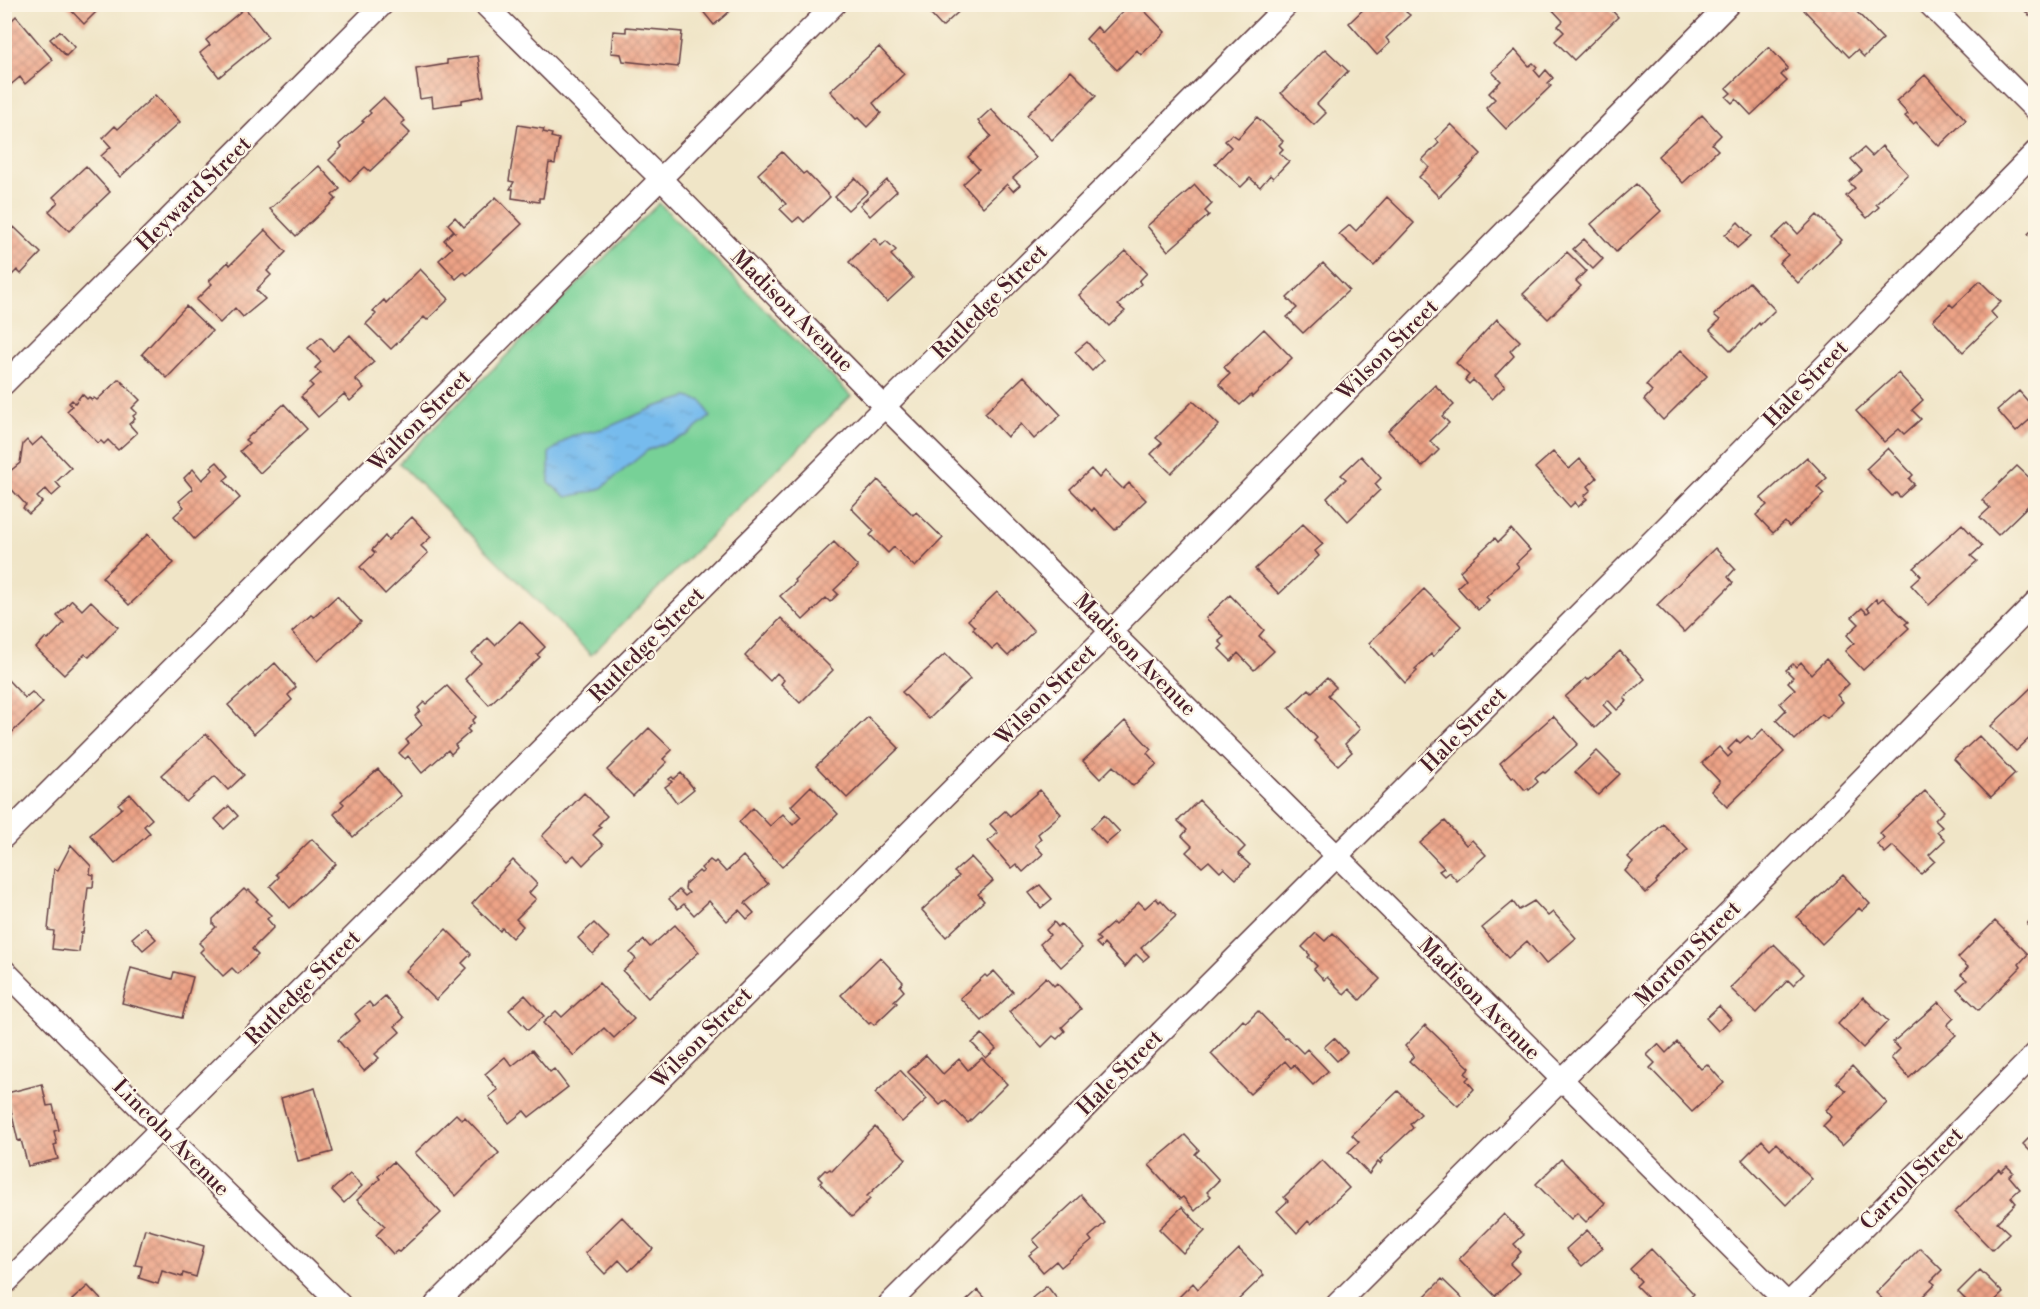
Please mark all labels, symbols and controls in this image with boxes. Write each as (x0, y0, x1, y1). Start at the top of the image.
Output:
street label: Heyward Street (131, 131, 257, 257)
street label: Rutledge Street (927, 238, 1054, 365)
street label: Madison Avenue (725, 244, 859, 378)
street label: Wilson Street (1331, 294, 1444, 407)
street label: Hale Street (1758, 335, 1854, 433)
street label: Walton Street (363, 364, 477, 478)
street label: Rutledge Street (584, 581, 711, 708)
street label: Madison Avenue (1068, 588, 1202, 722)
street label: Wilson Street (989, 639, 1102, 752)
street label: Hale Street (1415, 681, 1513, 779)
street label: Morton Street (1629, 895, 1747, 1013)
street label: Rutledge Street (240, 924, 367, 1051)
street label: Madison Avenue (1412, 932, 1546, 1066)
street label: Wilson Street (645, 982, 758, 1095)
street label: Hale Street (1071, 1024, 1169, 1122)
street label: Lincoln Avenue (107, 1074, 235, 1202)
street label: Carroll Street (1855, 1122, 1969, 1236)

